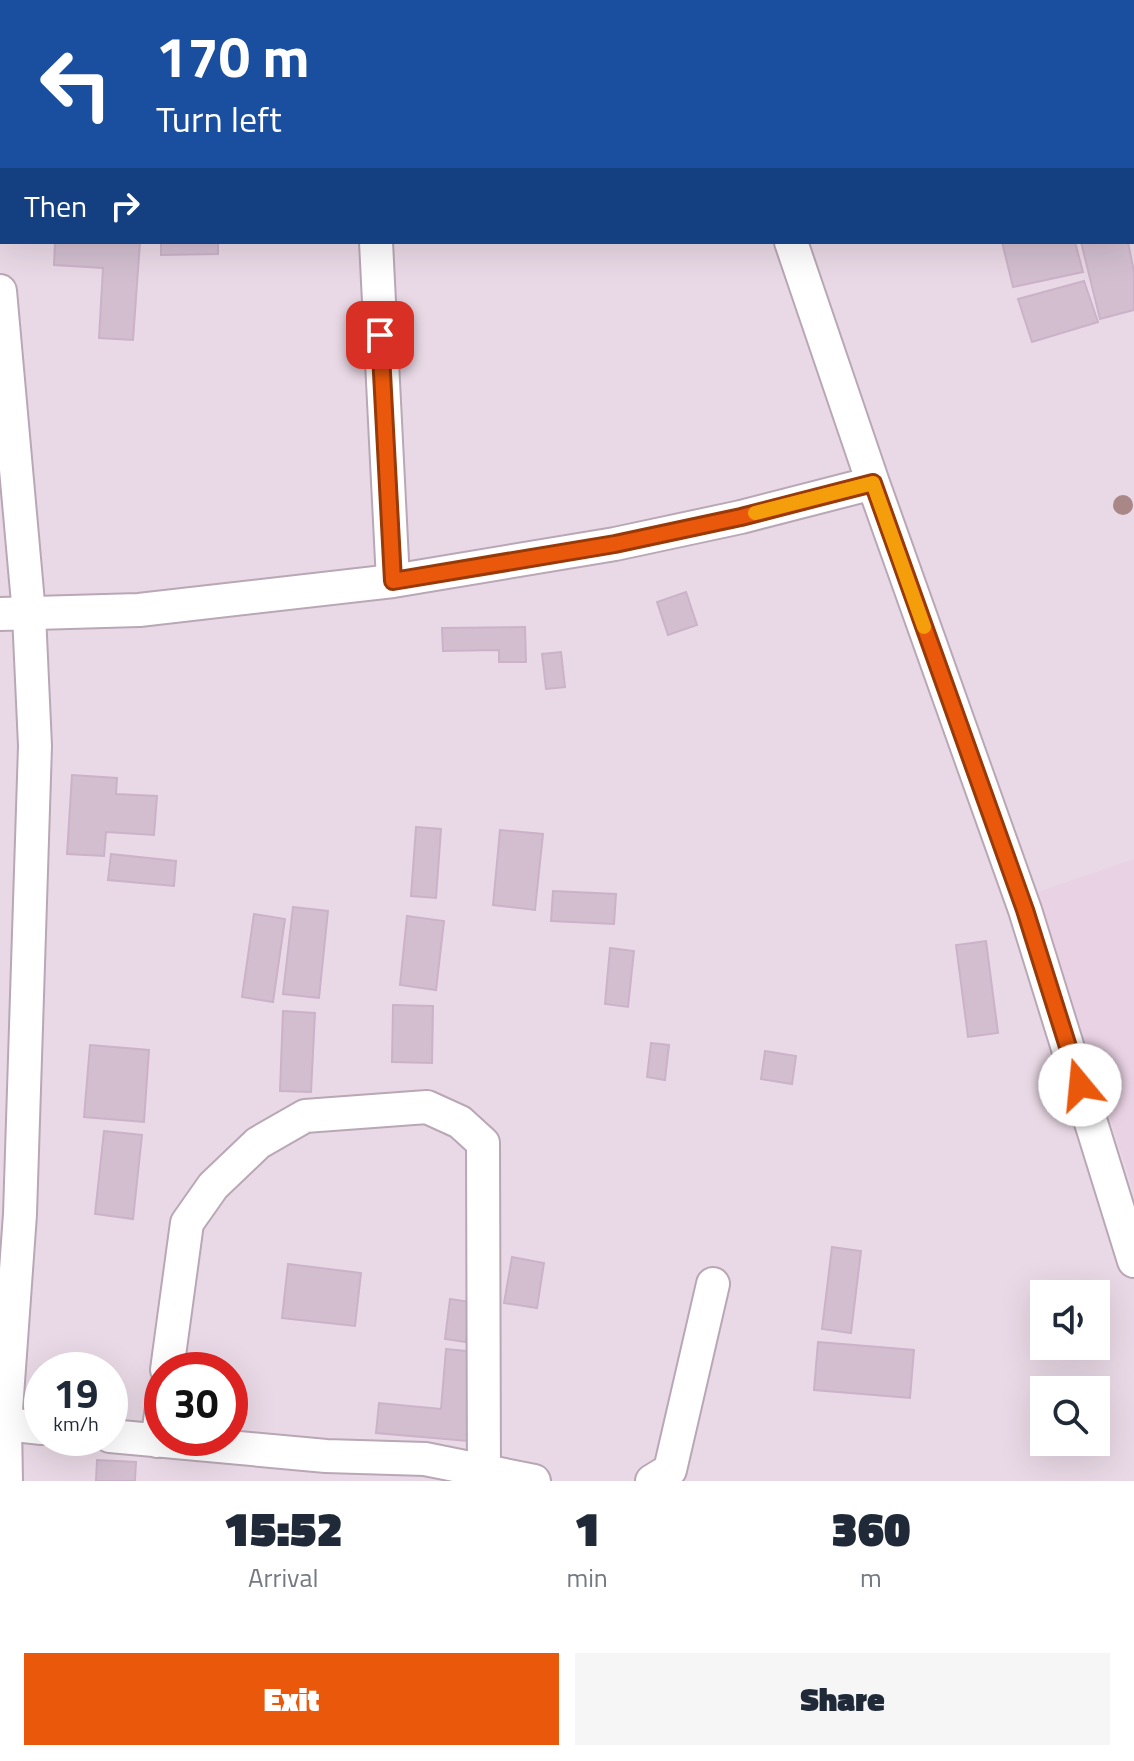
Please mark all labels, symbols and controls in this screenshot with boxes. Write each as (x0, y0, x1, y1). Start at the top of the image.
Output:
text: 170 m (156, 14, 309, 99)
icon: left (24, 32, 128, 136)
text: Turn left (156, 91, 282, 146)
text: Then (24, 183, 87, 229)
icon: right (103, 184, 147, 228)
pin (346, 301, 414, 369)
icon: arrive (358, 313, 402, 357)
position arrow (1038, 1043, 1122, 1127)
map controls (1030, 1280, 1110, 1456)
button: sound (1030, 1280, 1110, 1360)
speed limit sign: 30 (144, 1352, 248, 1456)
text: 19 (54, 1363, 98, 1424)
button: search (1030, 1376, 1110, 1456)
text: km/h (53, 1408, 99, 1439)
text: 15:52 (223, 1492, 343, 1565)
text: 1 (574, 1492, 600, 1565)
text: 360 (831, 1492, 911, 1565)
text: Arrival (248, 1558, 318, 1597)
text: min (566, 1558, 608, 1597)
text: m (860, 1558, 882, 1597)
button: Exit (24, 1653, 559, 1745)
button: Share (575, 1653, 1110, 1745)

